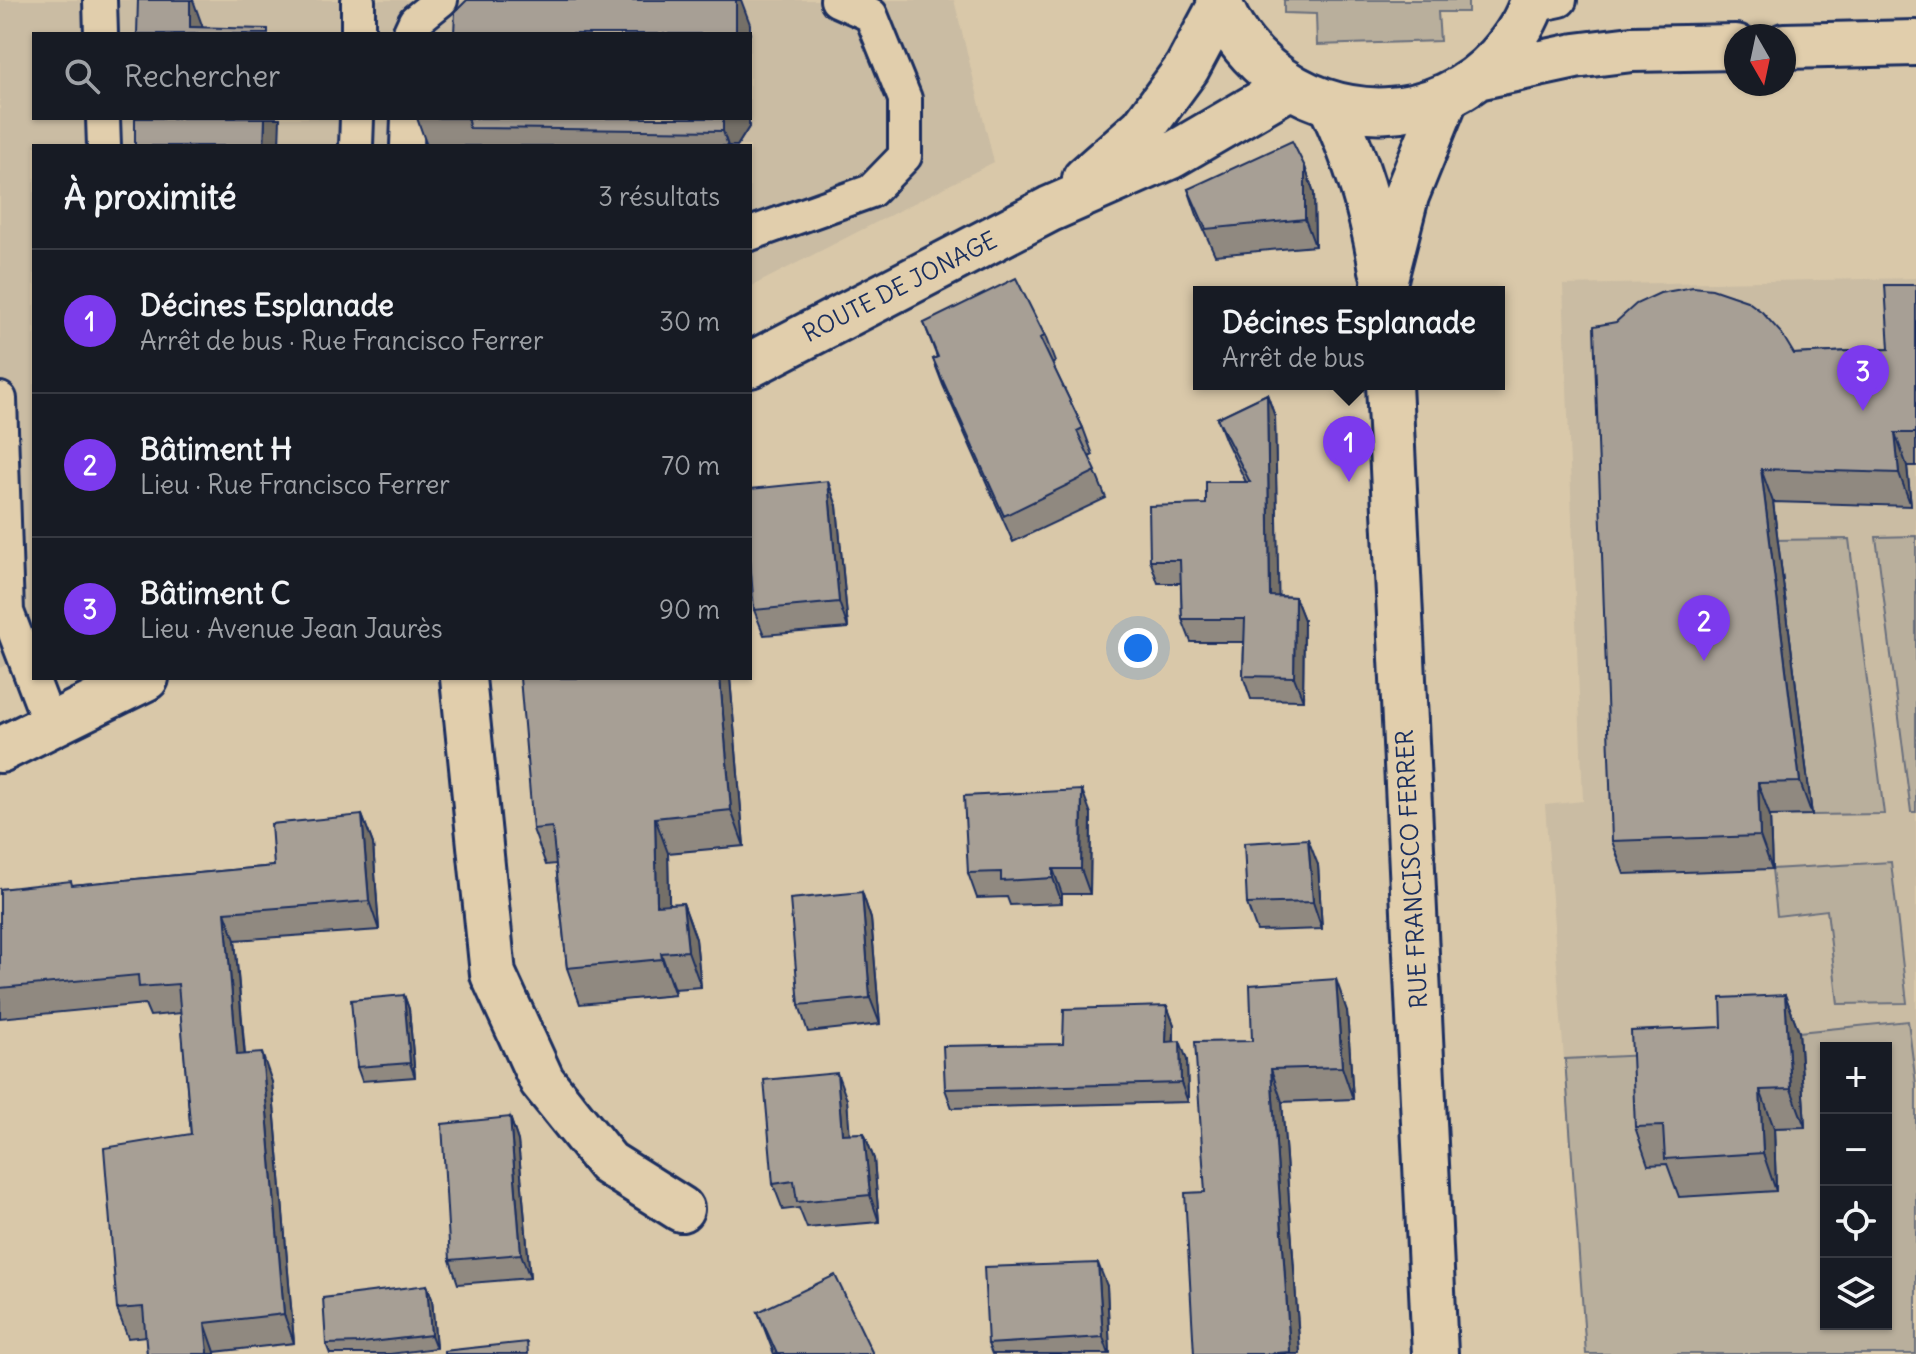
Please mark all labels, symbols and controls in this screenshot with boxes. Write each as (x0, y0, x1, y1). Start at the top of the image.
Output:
north arrow (1724, 24, 1796, 96)
search box (32, 32, 752, 120)
icon: search (60, 54, 104, 98)
text: Rechercher (124, 57, 280, 95)
text: À proximité (64, 175, 237, 218)
text: 3 résultats (598, 180, 720, 213)
street label: ROUTE DE JONAGE (797, 224, 1002, 348)
text: Décines Esplanade (140, 286, 394, 324)
popup (1193, 286, 1505, 390)
text: Décines Esplanade (1222, 303, 1476, 341)
text: 1 (85, 305, 95, 338)
text: 30 m (659, 305, 720, 338)
text: Arrêt de bus · Rue Francisco Ferrer (140, 324, 544, 357)
text: Arrêt de bus (1222, 341, 1365, 374)
pin: 3 (1837, 345, 1889, 411)
pin: 1 (1323, 416, 1375, 482)
text: Bâtiment H (140, 430, 292, 468)
text: 2 (83, 449, 97, 482)
text: 70 m (661, 449, 720, 482)
text: Lieu · Rue Francisco Ferrer (140, 468, 450, 501)
text: Bâtiment C (140, 574, 290, 612)
text: 3 (83, 593, 97, 626)
text: 90 m (659, 593, 720, 626)
pin: 2 (1678, 595, 1730, 661)
text: Lieu · Avenue Jean Jaurès (140, 612, 443, 645)
your location (1118, 628, 1158, 668)
street label: RUE FRANCISCO FERRER (1389, 729, 1433, 1009)
map controls (1820, 1042, 1892, 1330)
button: + (1820, 1042, 1892, 1114)
button: − (1820, 1114, 1892, 1186)
button: locate (1820, 1186, 1892, 1258)
button: layers (1820, 1258, 1892, 1330)

